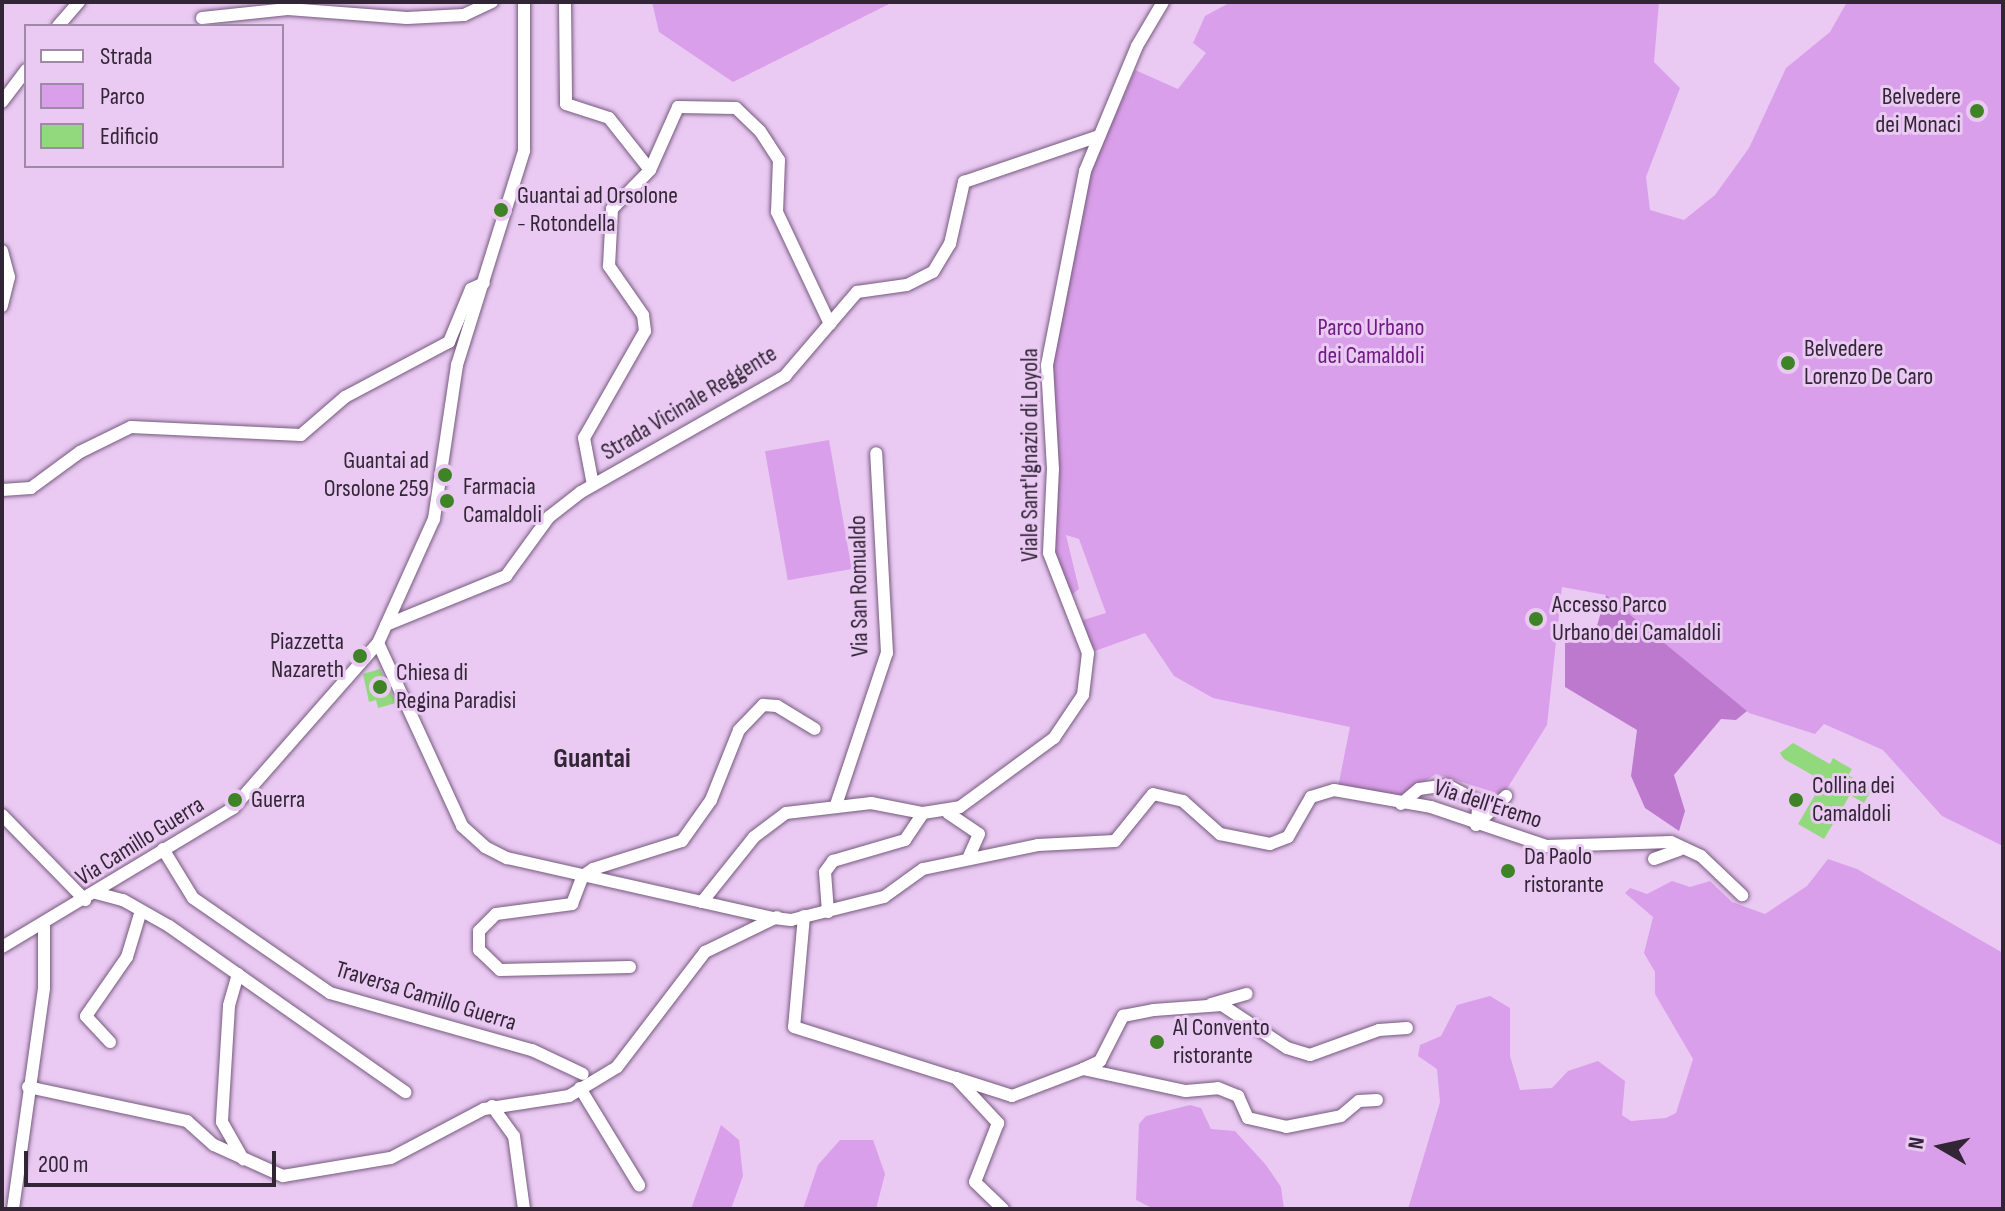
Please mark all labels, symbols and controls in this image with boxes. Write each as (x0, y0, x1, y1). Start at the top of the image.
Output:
legend (24, 24, 284, 168)
text: Strada (100, 42, 153, 71)
text: Parco (100, 82, 145, 111)
place label: Belvedere dei Monaci (1875, 83, 1961, 139)
marker: Belvedere dei Monaci (1968, 102, 1986, 120)
text: Edificio (100, 122, 159, 151)
place label: Guantai ad Orsolone - Rotondella (517, 182, 678, 238)
marker: Guantai ad Orsolone - Rotondella (492, 201, 510, 219)
park label: Parco Urbano dei Camaldoli (1317, 314, 1425, 370)
place label: Belvedere Lorenzo De Caro (1804, 335, 1933, 391)
street label: Strada Vicinale Reggente (596, 339, 782, 467)
street label: Viale Sant'Ignazio di Loyola (1016, 348, 1044, 562)
marker: Belvedere Lorenzo De Caro (1779, 354, 1797, 372)
place label: Guantai ad Orsolone 259 (324, 447, 429, 503)
marker: Guantai ad Orsolone 259 (436, 466, 454, 484)
place label: Farmacia Camaldoli (463, 473, 542, 529)
marker: Farmacia Camaldoli (438, 492, 456, 510)
street label: Via San Romualdo (843, 515, 875, 657)
place label: Accesso Parco Urbano dei Camaldoli (1552, 591, 1721, 647)
marker: Accesso Parco Urbano dei Camaldoli (1527, 610, 1545, 628)
place label: Piazzetta Nazareth (270, 628, 344, 684)
marker: Piazzetta Nazareth (351, 647, 369, 665)
place label: Chiesa di Regina Paradisi (396, 659, 516, 715)
marker: Chiesa di Regina Paradisi (371, 678, 389, 696)
district label: Guantai (553, 742, 631, 776)
place label: Collina dei Camaldoli (1812, 772, 1895, 828)
street label: Via dell'Eremo (1430, 773, 1546, 835)
place label: Guerra (251, 786, 305, 814)
street label: Via Camillo Guerra (71, 790, 209, 892)
marker: Guerra (226, 791, 244, 809)
marker: Collina dei Camaldoli (1787, 791, 1805, 809)
place label: Da Paolo ristorante (1524, 843, 1604, 899)
marker: Da Paolo ristorante (1499, 862, 1517, 880)
street label: Traversa Camillo Guerra (332, 955, 520, 1037)
place label: Al Convento ristorante (1173, 1014, 1270, 1070)
marker: Al Convento ristorante (1148, 1033, 1166, 1051)
north arrow (1901, 1107, 1981, 1187)
scale bar (28, 1135, 280, 1185)
text: N (1903, 1135, 1931, 1151)
text: 200 m (38, 1150, 89, 1179)

